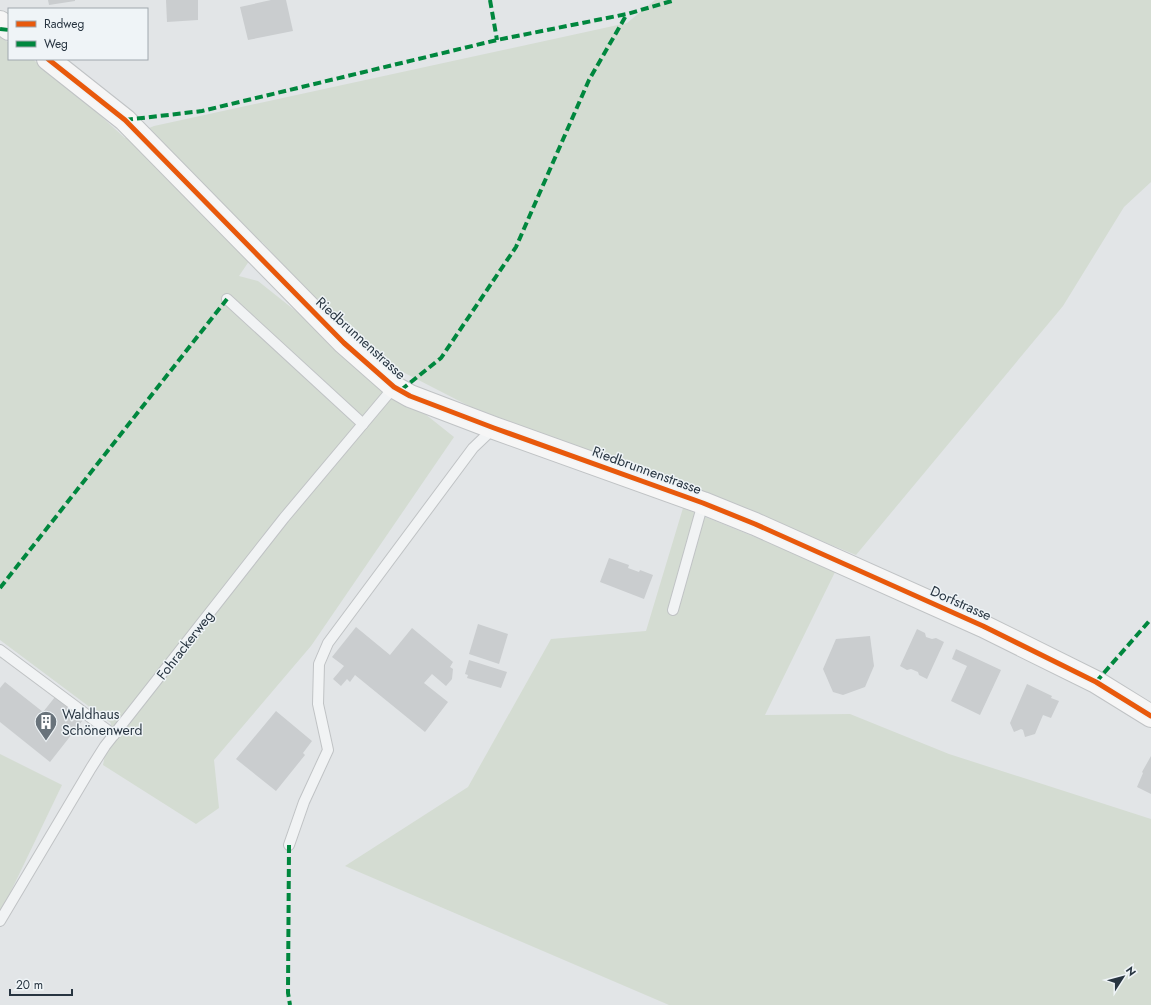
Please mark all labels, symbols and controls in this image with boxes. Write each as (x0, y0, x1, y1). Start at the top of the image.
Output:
legend (8, 8, 148, 60)
text: Radweg (44, 15, 84, 33)
text: Weg (44, 35, 68, 53)
street label: Riedbrunnenstrasse (312, 292, 410, 384)
street label: Riedbrunnenstrasse (590, 441, 704, 499)
street label: Dorfstrasse (927, 581, 995, 625)
street label: Fohrackerweg (152, 606, 218, 684)
place label: Waldhaus Schönenwerd (62, 704, 143, 740)
building icon: Waldhaus Schönenwerd (33, 709, 59, 742)
north arrow (1103, 957, 1143, 997)
text: N (1122, 963, 1140, 979)
scale bar (10, 971, 72, 997)
text: 20 m (16, 976, 43, 994)

